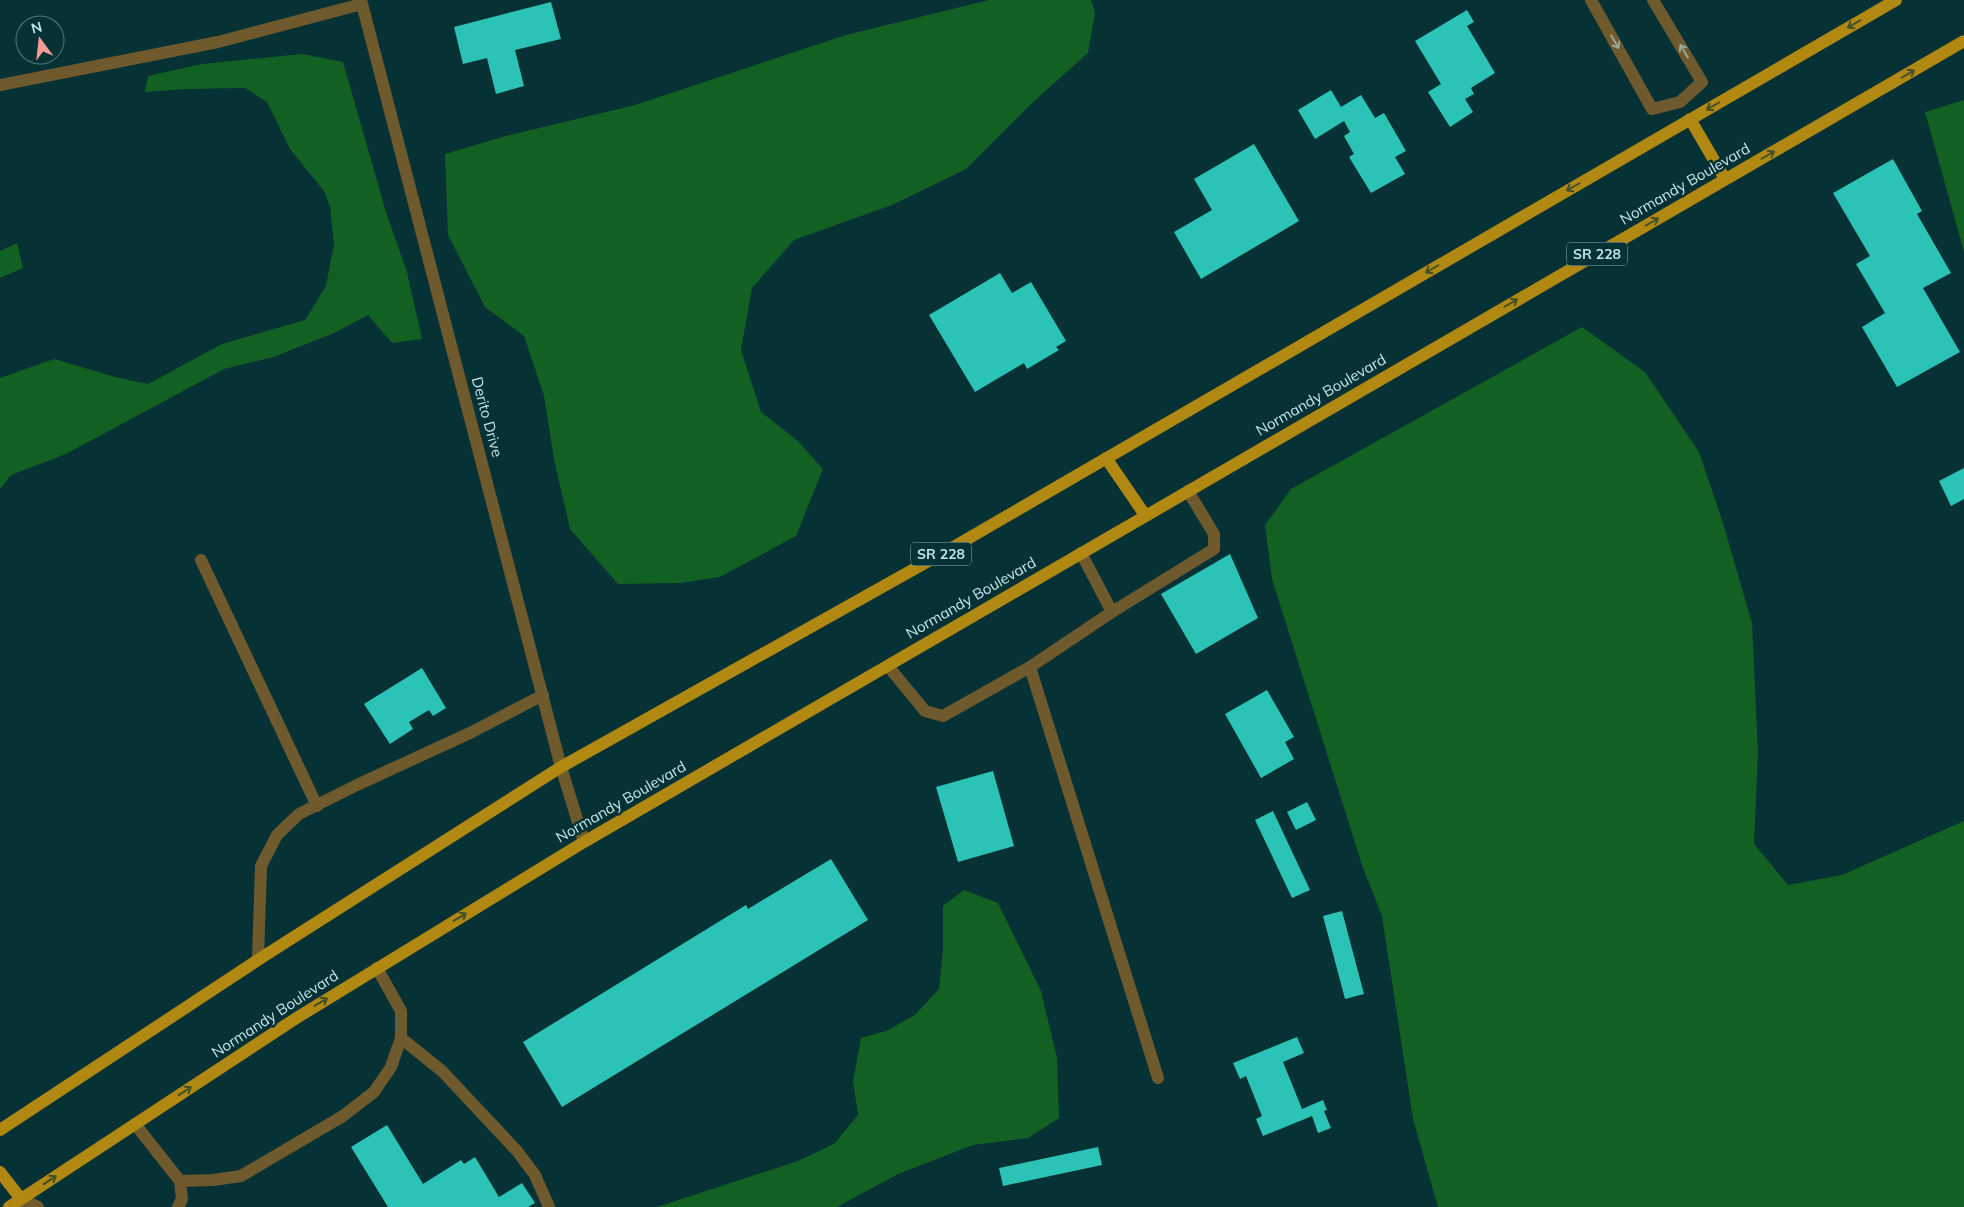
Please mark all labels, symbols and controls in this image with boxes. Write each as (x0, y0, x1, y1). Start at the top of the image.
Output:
north arrow (15, 15, 65, 65)
text: N (29, 17, 44, 38)
one-way arrow (1847, 20, 1861, 30)
one-way arrow (1610, 35, 1620, 49)
one-way arrow (1678, 44, 1688, 58)
one-way arrow (1901, 68, 1915, 78)
one-way arrow (1707, 101, 1721, 111)
street label: Normandy Boulevard (1616, 139, 1753, 229)
one-way arrow (1760, 150, 1775, 160)
one-way arrow (1566, 183, 1580, 193)
one-way arrow (1644, 216, 1658, 226)
road number: SR 228 (1567, 242, 1627, 266)
one-way arrow (1425, 264, 1440, 274)
one-way arrow (1504, 298, 1518, 308)
street label: Normandy Boulevard (1252, 350, 1389, 440)
street label: Derito Drive (468, 375, 507, 459)
road number: SR 228 (911, 542, 971, 566)
street label: Normandy Boulevard (902, 553, 1039, 643)
street label: Normandy Boulevard (552, 757, 689, 847)
one-way arrow (453, 912, 467, 922)
street label: Normandy Boulevard (208, 966, 342, 1062)
one-way arrow (314, 997, 328, 1007)
one-way arrow (178, 1086, 192, 1096)
one-way arrow (42, 1175, 56, 1185)

